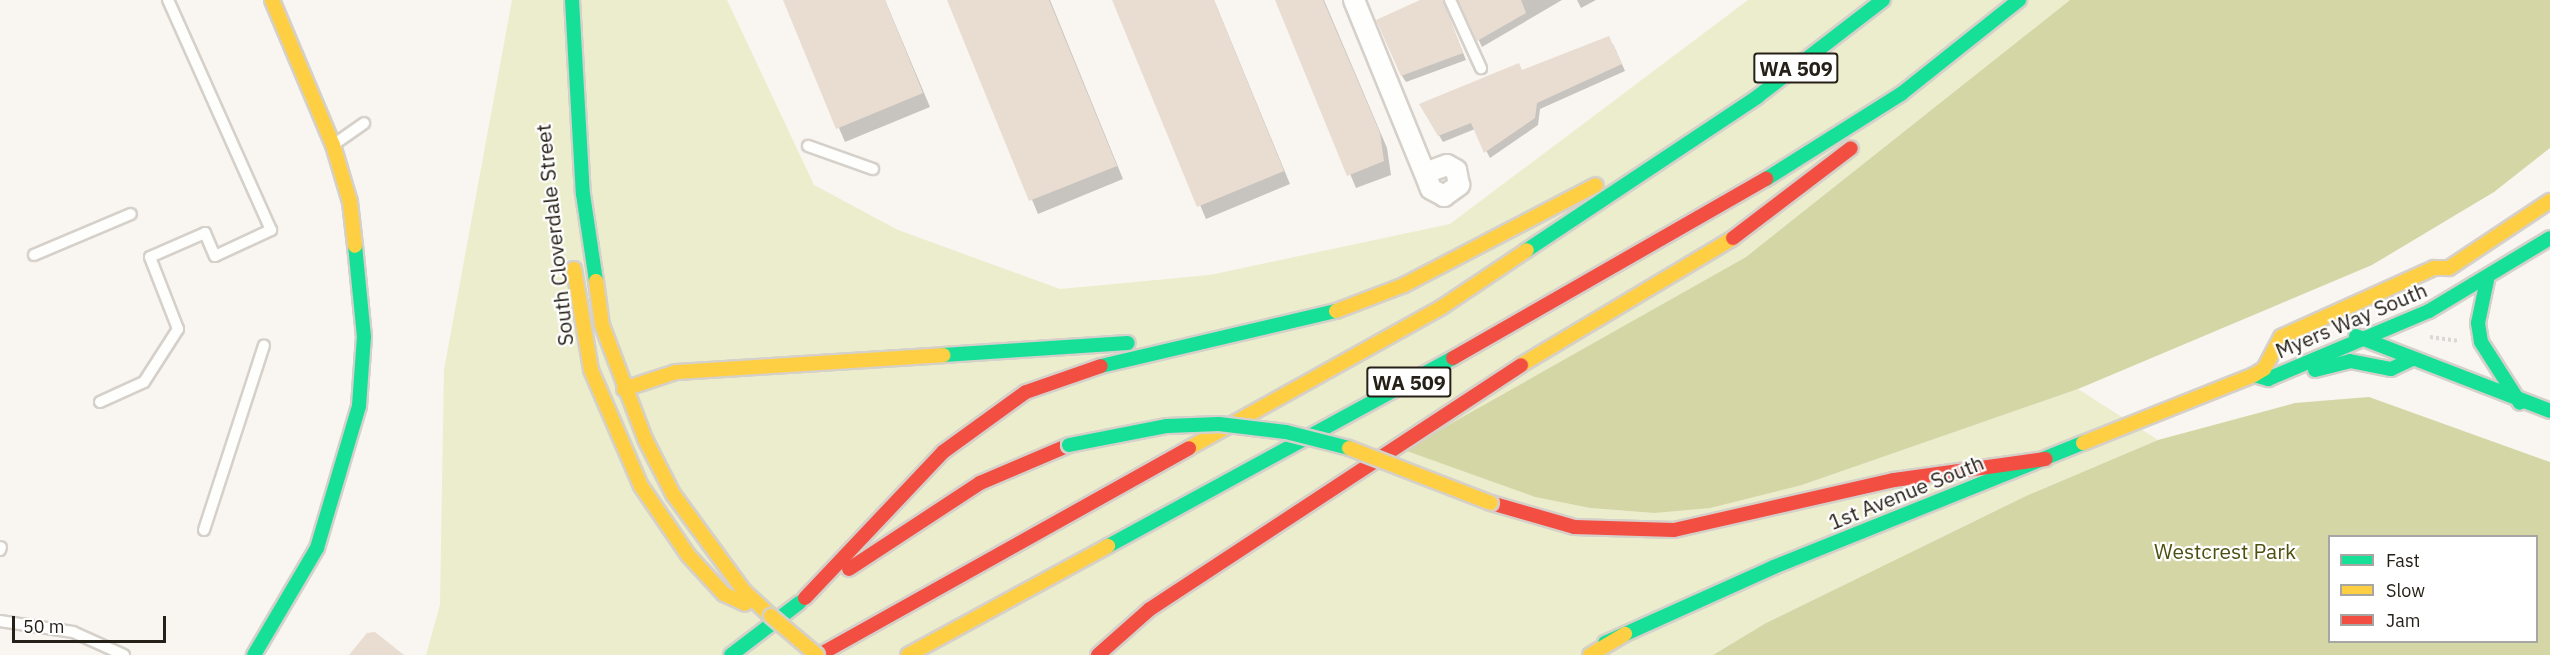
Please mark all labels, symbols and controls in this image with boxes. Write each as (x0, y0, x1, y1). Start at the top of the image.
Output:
road number: WA 509 (1752, 51, 1840, 85)
street label: South Cloverdale Street (530, 123, 578, 347)
street label: Myers Way South (2271, 277, 2431, 363)
road number: WA 509 (1366, 365, 1452, 399)
street label: 1st Avenue South (1825, 449, 1987, 535)
legend (2328, 535, 2538, 643)
park label: Westcrest Park (2154, 538, 2296, 564)
text: Fast (2386, 549, 2420, 572)
text: Slow (2386, 579, 2425, 602)
scale bar (15, 604, 170, 642)
text: Jam (2386, 609, 2421, 632)
text: 50 m (23, 615, 65, 638)

